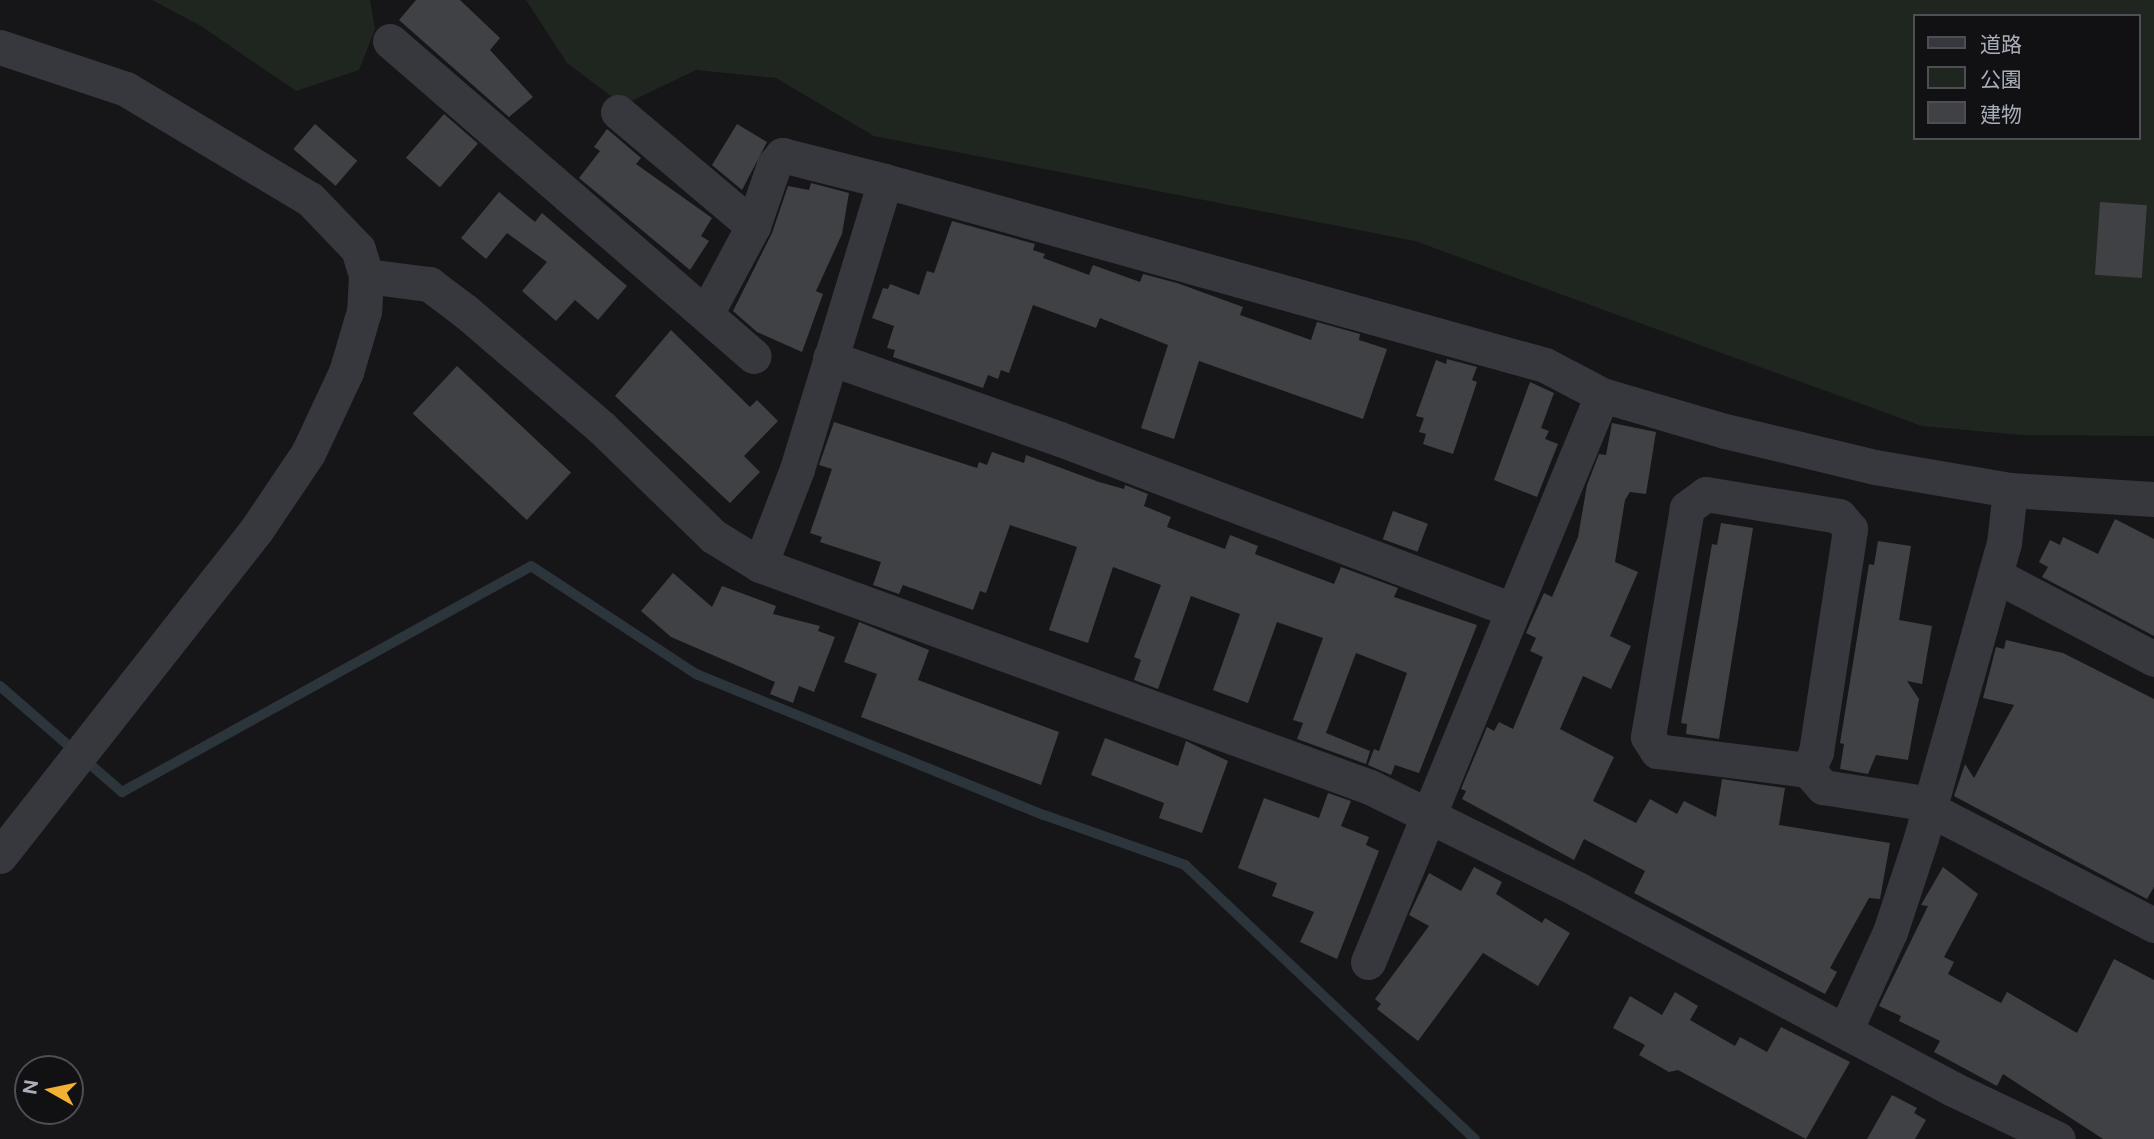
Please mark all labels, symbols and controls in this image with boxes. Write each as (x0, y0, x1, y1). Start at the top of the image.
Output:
legend (1912, 14, 2140, 140)
text: 道路 (1980, 32, 2022, 57)
text: 公園 (1980, 67, 2022, 92)
text: 建物 (1980, 102, 2022, 127)
north arrow (14, 1055, 84, 1125)
text: N (18, 1078, 42, 1096)

